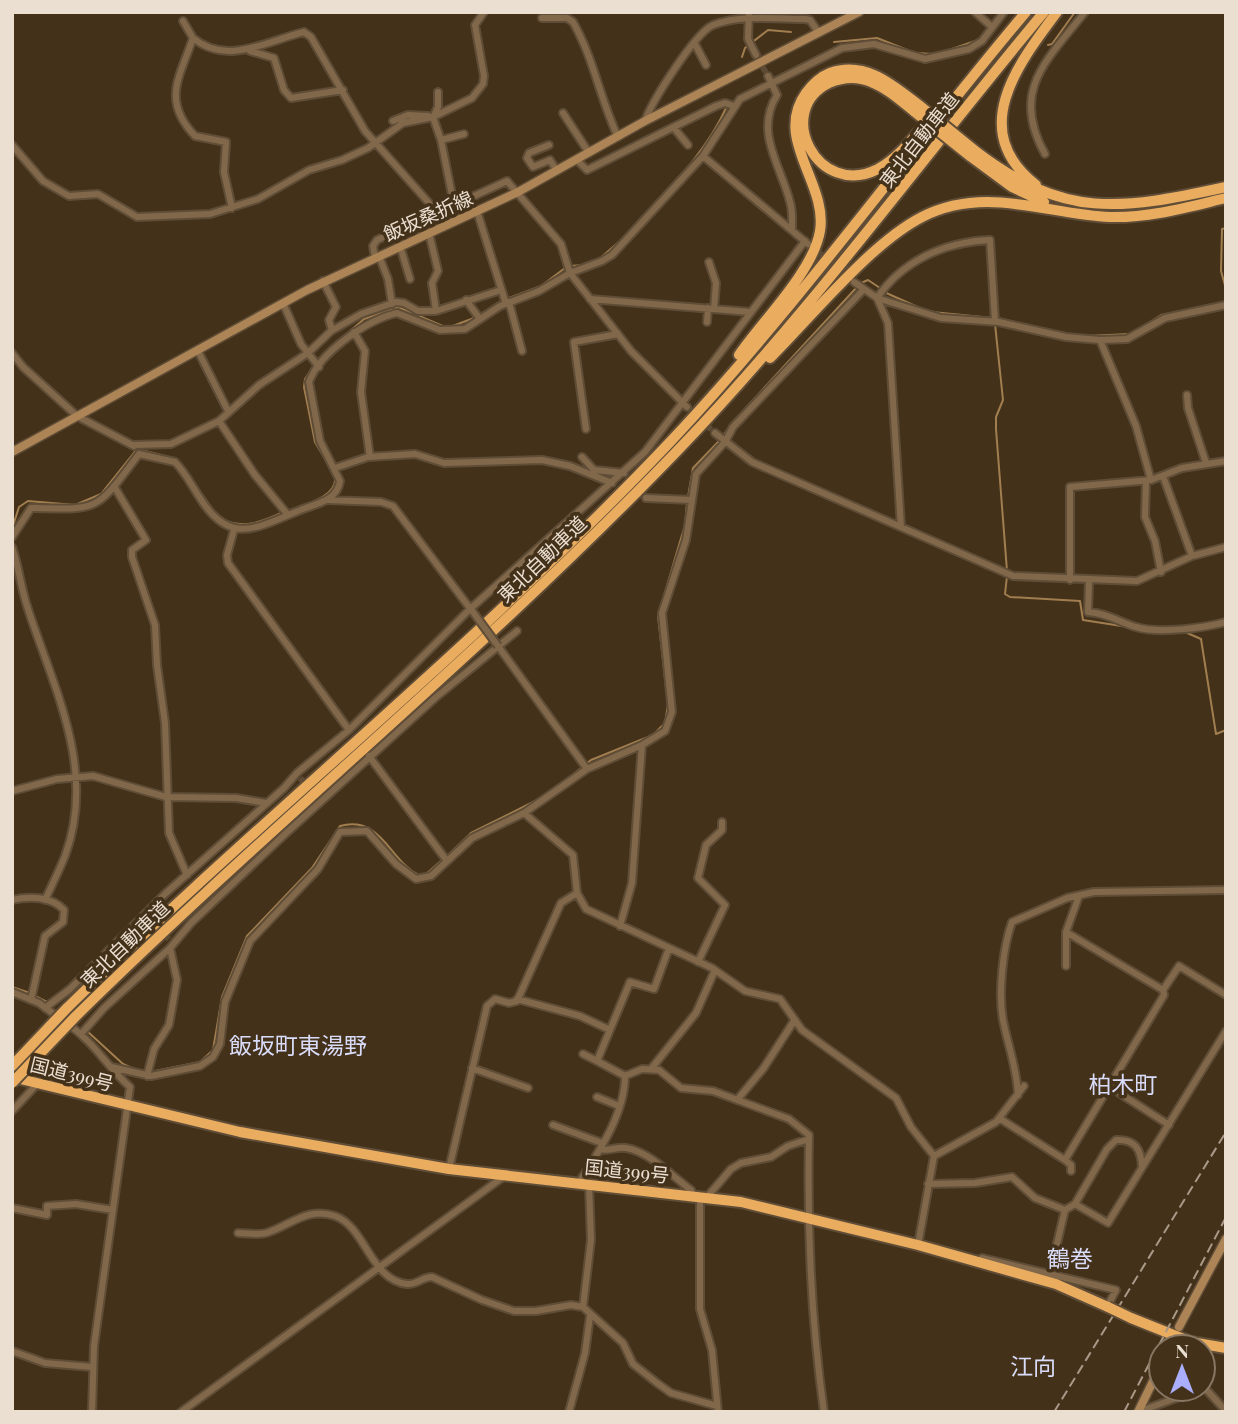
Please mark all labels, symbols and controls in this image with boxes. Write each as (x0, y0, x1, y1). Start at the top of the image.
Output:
street label: 東北自動車道 (873, 86, 964, 192)
street label: 飯坂桑折線 (379, 184, 476, 246)
street label: 東北自動車道 (491, 509, 591, 607)
street label: 東北自動車道 (74, 894, 174, 992)
district label: 飯坂町東湯野 (229, 1029, 367, 1060)
street label: 国道399号 (28, 1050, 117, 1096)
district label: 柏木町 (1089, 1068, 1158, 1099)
street label: 国道399号 (584, 1153, 671, 1187)
district label: 鶴巻 (1047, 1242, 1093, 1273)
north arrow (1147, 1333, 1217, 1403)
text: N (1175, 1337, 1189, 1363)
district label: 江向 (1010, 1350, 1056, 1381)

